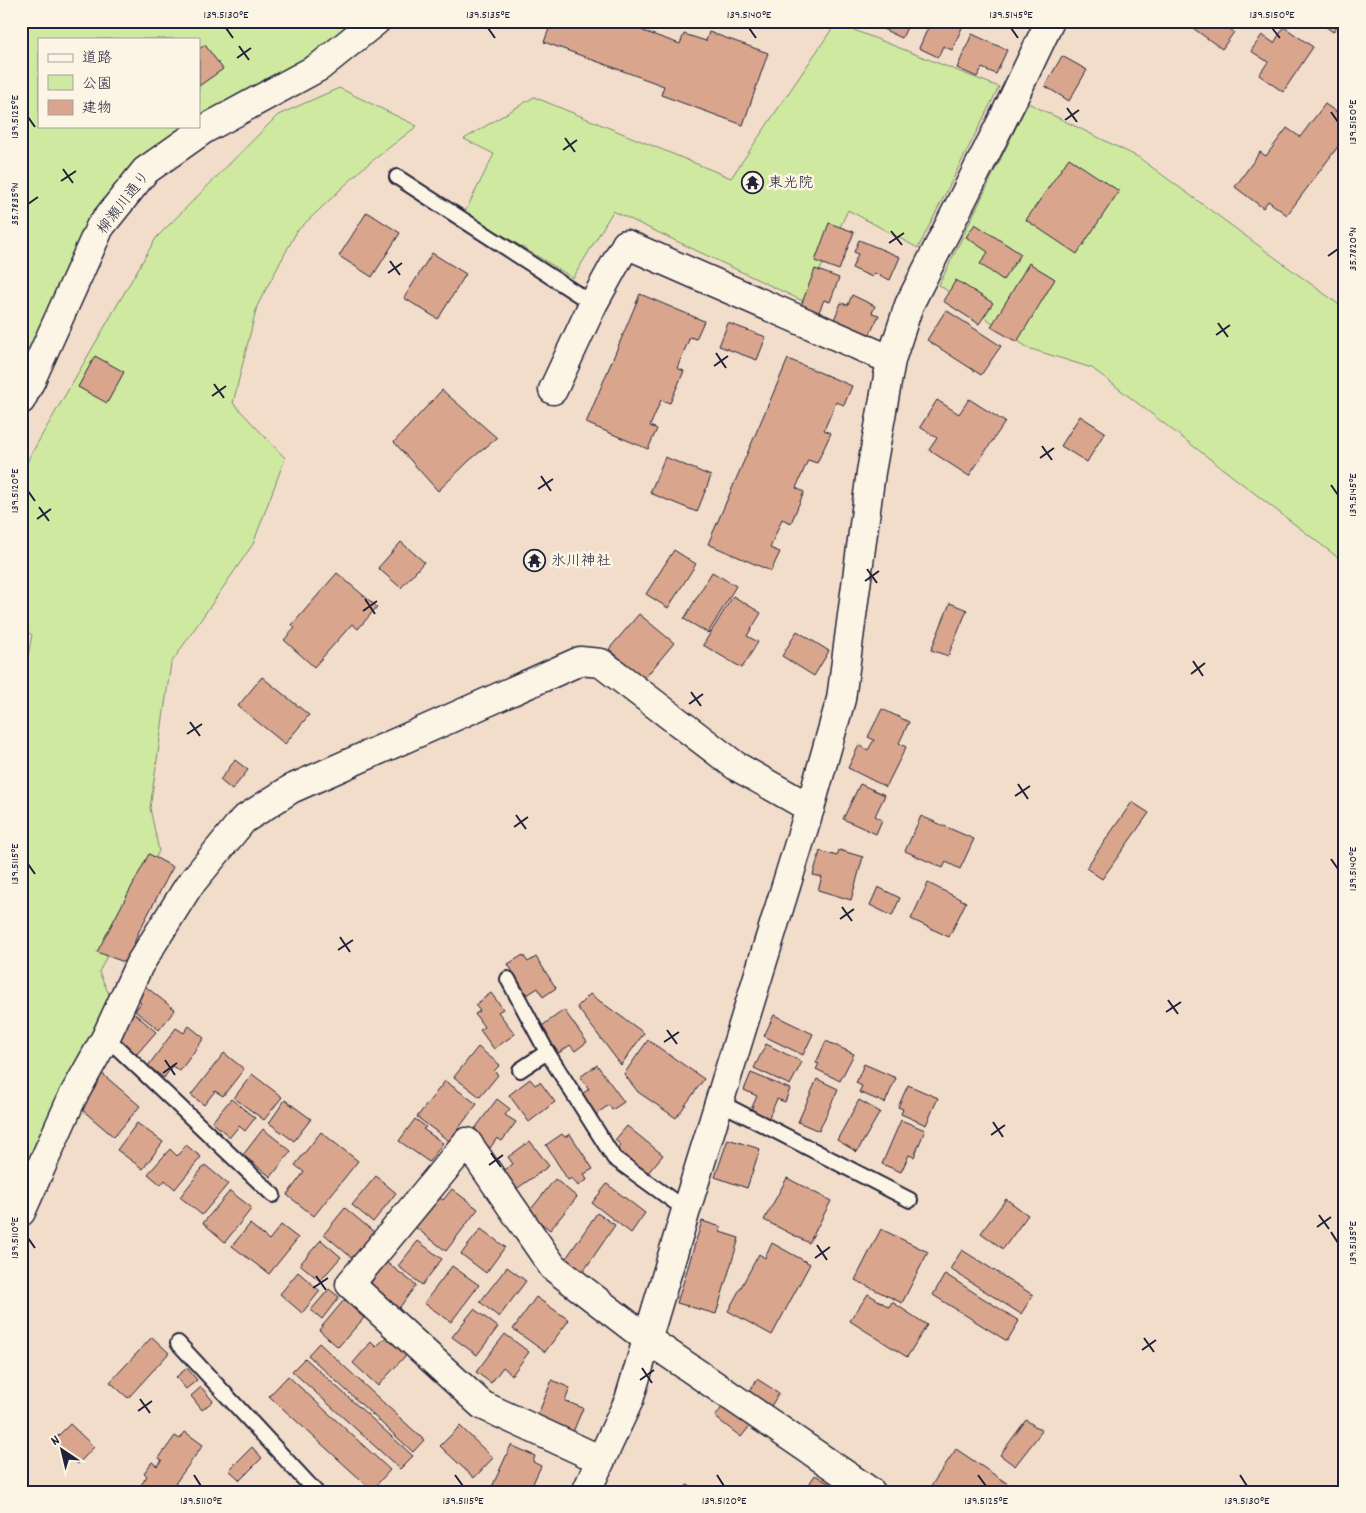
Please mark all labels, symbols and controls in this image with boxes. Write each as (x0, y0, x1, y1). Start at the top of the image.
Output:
text: 139.5130°E (204, 7, 249, 24)
text: 139.5135°E (466, 7, 510, 24)
text: 139.5140°E (727, 7, 772, 24)
text: 139.5145°E (989, 7, 1033, 24)
text: 139.5150°E (1249, 7, 1295, 24)
legend (38, 38, 200, 128)
text: 道路 (82, 48, 112, 70)
text: 公園 (82, 74, 112, 96)
text: 139.5125°E (7, 95, 24, 139)
text: 建物 (82, 98, 112, 120)
text: 139.5150°E (1345, 99, 1362, 145)
street label: 柳瀬川通り (93, 167, 156, 240)
temple icon: 東光院 (740, 170, 764, 194)
place label: 東光院 (768, 173, 813, 195)
text: 35.7835°N (7, 182, 24, 225)
text: 35.7820°N (1345, 227, 1362, 271)
text: 139.5120°E (7, 468, 24, 513)
text: 139.5145°E (1345, 473, 1362, 517)
temple icon: 氷川神社 (523, 548, 547, 572)
place label: 氷川神社 (551, 551, 611, 573)
text: 139.5115°E (7, 843, 24, 885)
text: 139.5140°E (1345, 846, 1362, 891)
text: 139.5110°E (7, 1216, 24, 1259)
text: 139.5135°E (1345, 1221, 1362, 1265)
north arrow (38, 1426, 88, 1476)
text: N (47, 1431, 64, 1451)
text: 139.5110°E (180, 1493, 223, 1510)
text: 139.5115°E (442, 1493, 484, 1510)
text: 139.5120°E (702, 1493, 747, 1510)
text: 139.5125°E (964, 1493, 1008, 1510)
text: 139.5130°E (1225, 1493, 1270, 1510)

